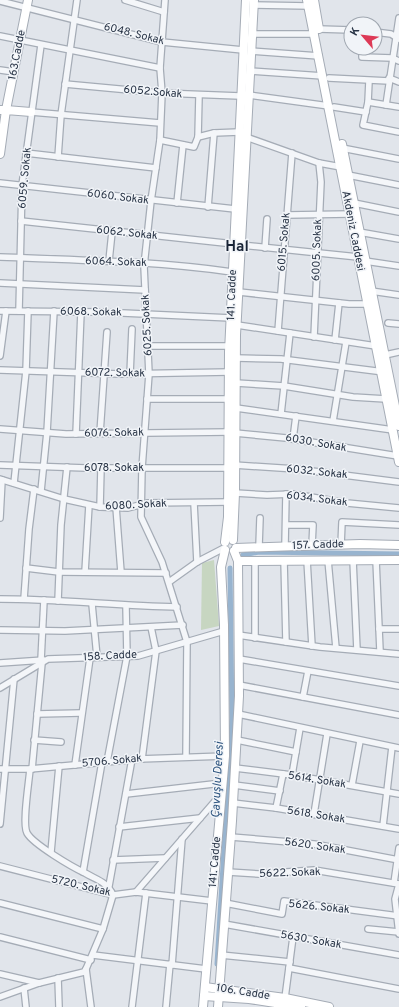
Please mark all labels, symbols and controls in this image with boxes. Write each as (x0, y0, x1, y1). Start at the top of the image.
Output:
north arrow (343, 16, 383, 56)
street label: 6048. Sokak (102, 20, 166, 48)
text: K (347, 25, 363, 39)
street label: 163.Cadde (5, 29, 29, 81)
street label: 6052.Sokak (123, 82, 183, 102)
street label: 6059. Sokak (15, 147, 35, 209)
street label: 6060. Sokak (86, 186, 150, 208)
street label: Akdeniz Caddesi (338, 190, 368, 272)
street label: 6015. Sokak (274, 212, 294, 272)
street label: 6005. Sokak (309, 219, 325, 281)
street label: 6062. Sokak (96, 223, 159, 243)
district label: Hal (225, 238, 249, 257)
street label: 6064. Sokak (85, 254, 147, 270)
street label: 141. Cadde (224, 269, 240, 321)
street label: 6025. Sokak (138, 294, 156, 356)
street label: 6068. Sokak (60, 304, 122, 320)
street label: 6072. Sokak (85, 365, 145, 381)
street label: 6076. Sokak (84, 425, 144, 441)
street label: 6030. Sokak (284, 431, 348, 455)
street label: 6078. Sokak (84, 461, 144, 475)
street label: 6032. Sokak (286, 462, 348, 482)
street label: 6034. Sokak (285, 488, 349, 510)
street label: 6080. Sokak (105, 496, 168, 514)
street label: 157. Cadde (292, 537, 344, 553)
street label: 158. Cadde (83, 648, 137, 664)
water label: Çavuşlu Deresi (208, 740, 228, 819)
street label: 5706. Sokak (81, 751, 143, 771)
street label: 5614. Sokak (287, 768, 347, 792)
street label: 5618. Sokak (286, 803, 346, 827)
street label: 5620. Sokak (283, 835, 347, 857)
street label: 141. Cadde (206, 836, 224, 888)
street label: 5622. Sokak (259, 865, 321, 881)
street label: 5720. Sokak (50, 872, 112, 900)
street label: 5626. Sokak (288, 897, 350, 917)
street label: 5630. Sokak (279, 928, 343, 952)
street label: 106. Cadde (215, 981, 271, 1003)

